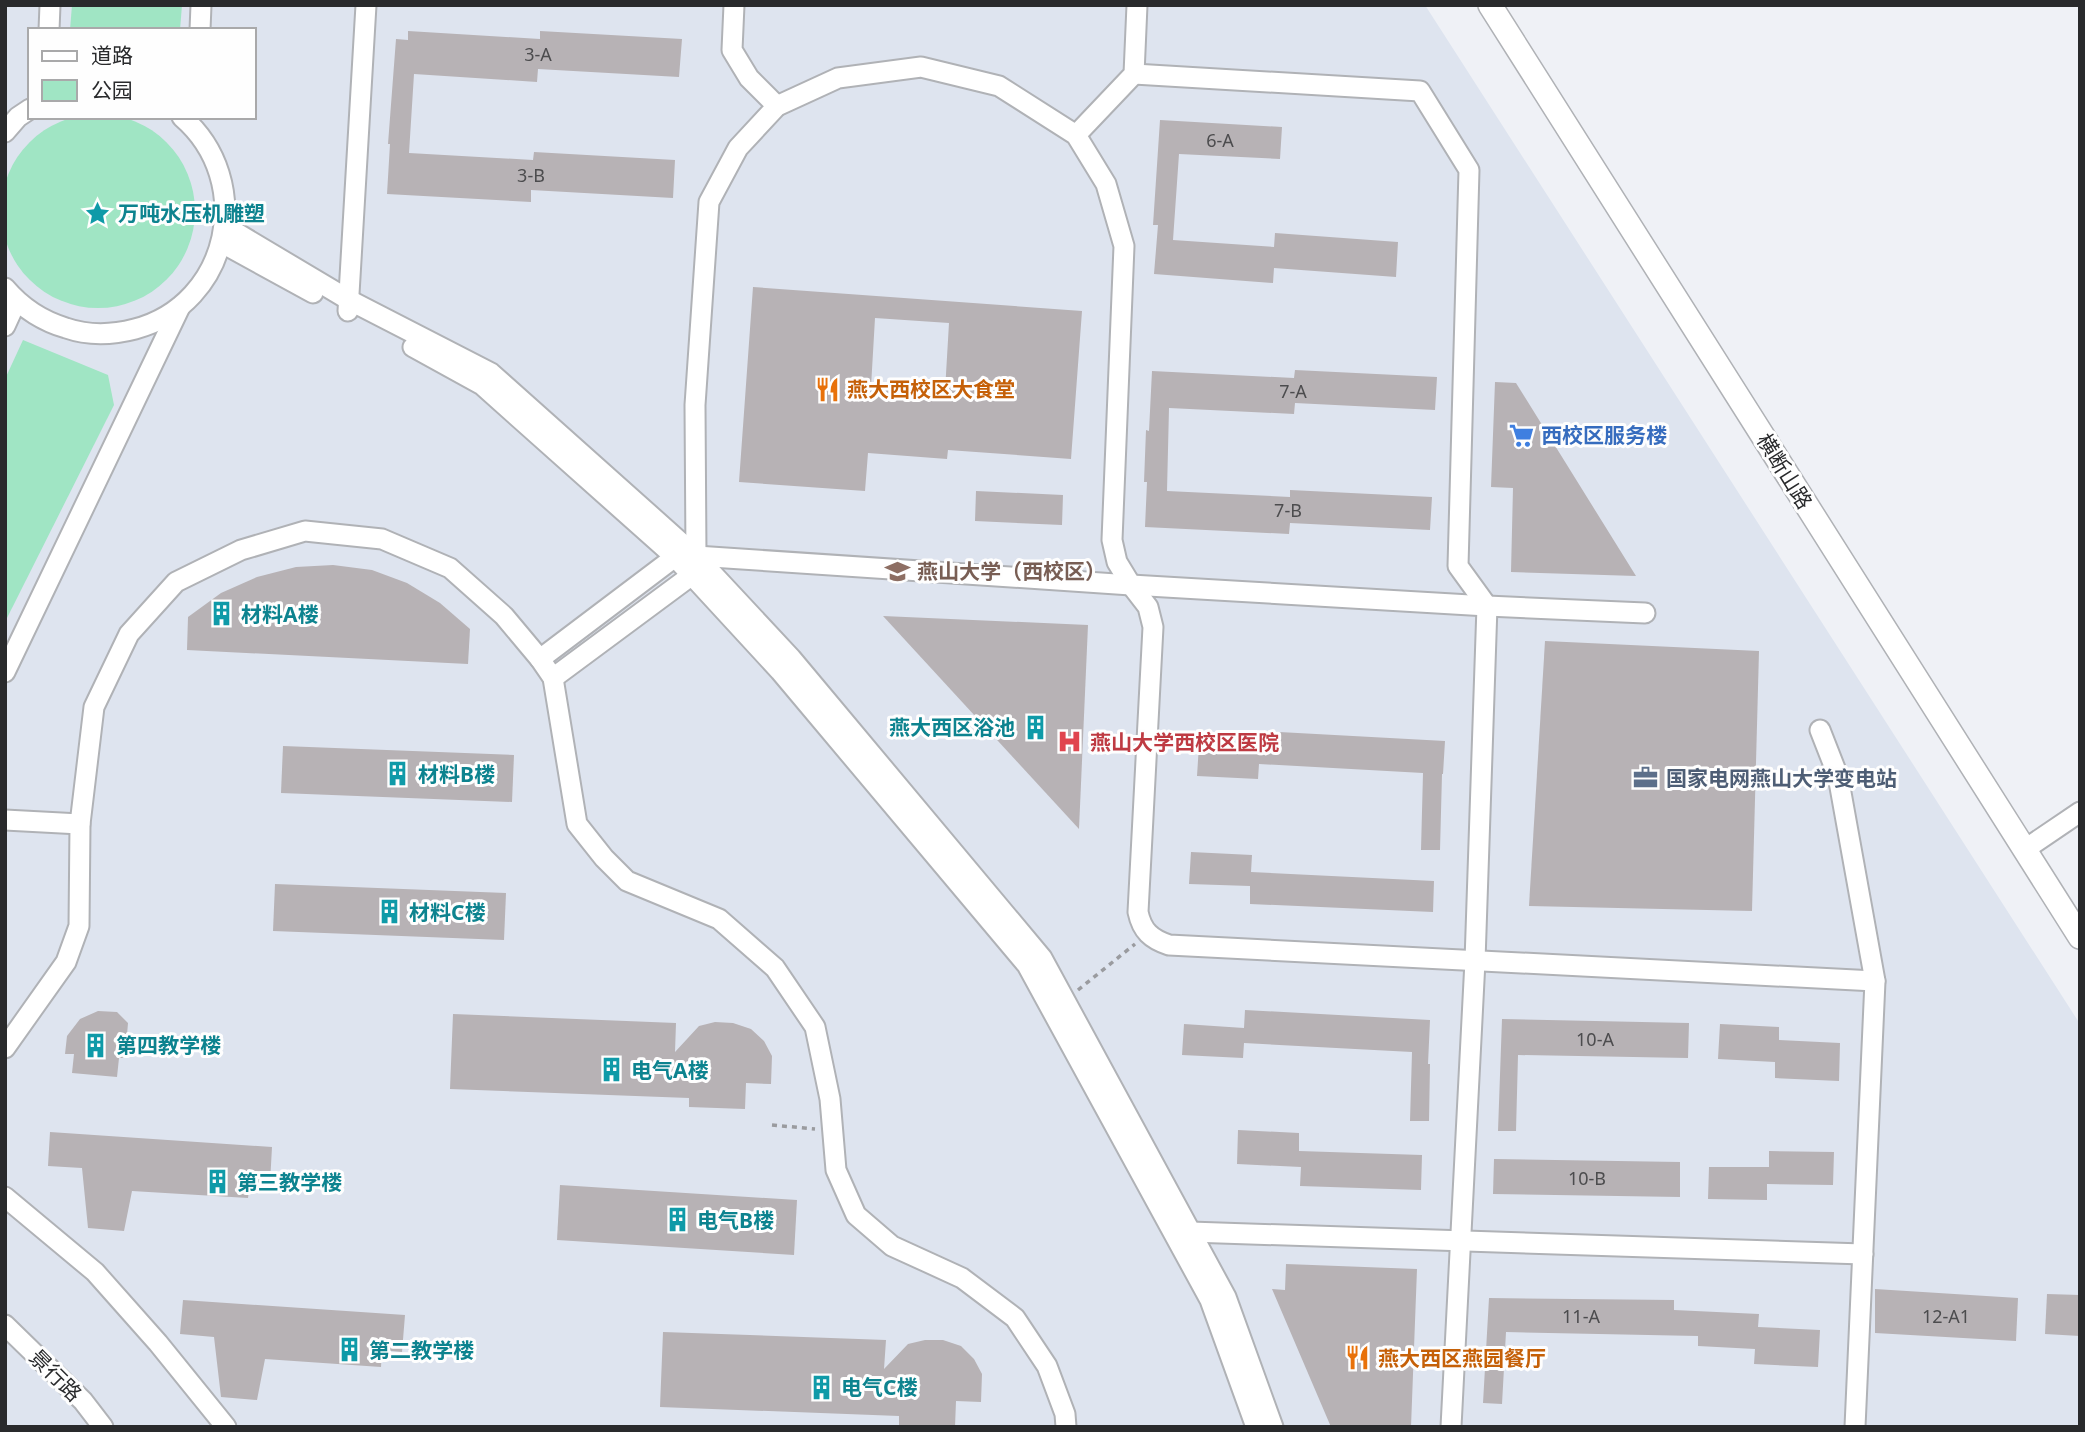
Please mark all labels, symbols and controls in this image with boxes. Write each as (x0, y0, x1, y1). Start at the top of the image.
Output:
legend (28, 28, 256, 119)
text: 道路 (91, 41, 133, 69)
house number: 3-A (524, 42, 552, 66)
text: 公园 (91, 76, 133, 104)
house number: 6-A (1206, 128, 1234, 152)
house number: 3-B (517, 163, 545, 187)
place icon: 万吨水压机雕塑 (84, 199, 112, 227)
place label: 万吨水压机雕塑 (118, 199, 265, 227)
restaurant icon: 燕大西校区大食堂 (813, 375, 841, 403)
place label: 燕大西校区大食堂 (847, 375, 1015, 403)
house number: 7-A (1279, 379, 1307, 403)
supermarket icon: 西校区服务楼 (1507, 421, 1535, 449)
place label: 西校区服务楼 (1541, 421, 1667, 449)
street label: 横断山路 (1751, 428, 1819, 514)
house number: 7-B (1274, 498, 1302, 522)
school or university icon: 燕山大学（西校区） (883, 557, 911, 585)
place label: 燕山大学（西校区） (917, 557, 1106, 585)
building icon: 材料A楼 (207, 600, 235, 628)
place label: 材料A楼 (241, 600, 319, 628)
place label: 燕大西区浴池 (889, 713, 1015, 741)
building icon: 燕大西区浴池 (1021, 713, 1049, 741)
hospital icon: 燕山大学西校区医院 (1056, 728, 1084, 756)
place label: 燕山大学西校区医院 (1090, 728, 1279, 756)
building icon: 材料B楼 (384, 760, 412, 788)
place label: 材料B楼 (418, 760, 495, 788)
office icon: 国家电网燕山大学变电站 (1632, 764, 1660, 792)
place label: 国家电网燕山大学变电站 (1666, 764, 1897, 792)
building icon: 材料C楼 (375, 898, 403, 926)
place label: 材料C楼 (409, 898, 485, 926)
house number: 10-A (1576, 1027, 1614, 1051)
building icon: 第四教学楼 (82, 1031, 110, 1059)
place label: 第四教学楼 (116, 1031, 221, 1059)
building icon: 电气A楼 (597, 1056, 625, 1084)
place label: 电气A楼 (631, 1056, 709, 1084)
house number: 10-B (1568, 1166, 1606, 1190)
building icon: 第三教学楼 (203, 1168, 231, 1196)
place label: 第三教学楼 (237, 1168, 342, 1196)
building icon: 电气B楼 (663, 1206, 691, 1234)
place label: 电气B楼 (697, 1206, 774, 1234)
house number: 11-A (1562, 1304, 1600, 1328)
house number: 12-A1 (1922, 1304, 1970, 1328)
building icon: 第二教学楼 (335, 1336, 363, 1364)
place label: 第二教学楼 (369, 1336, 474, 1364)
street label: 景行路 (24, 1343, 88, 1407)
restaurant icon: 燕大西区燕园餐厅 (1344, 1344, 1372, 1372)
place label: 燕大西区燕园餐厅 (1378, 1344, 1546, 1372)
building icon: 电气C楼 (807, 1373, 835, 1401)
place label: 电气C楼 (841, 1373, 917, 1401)

